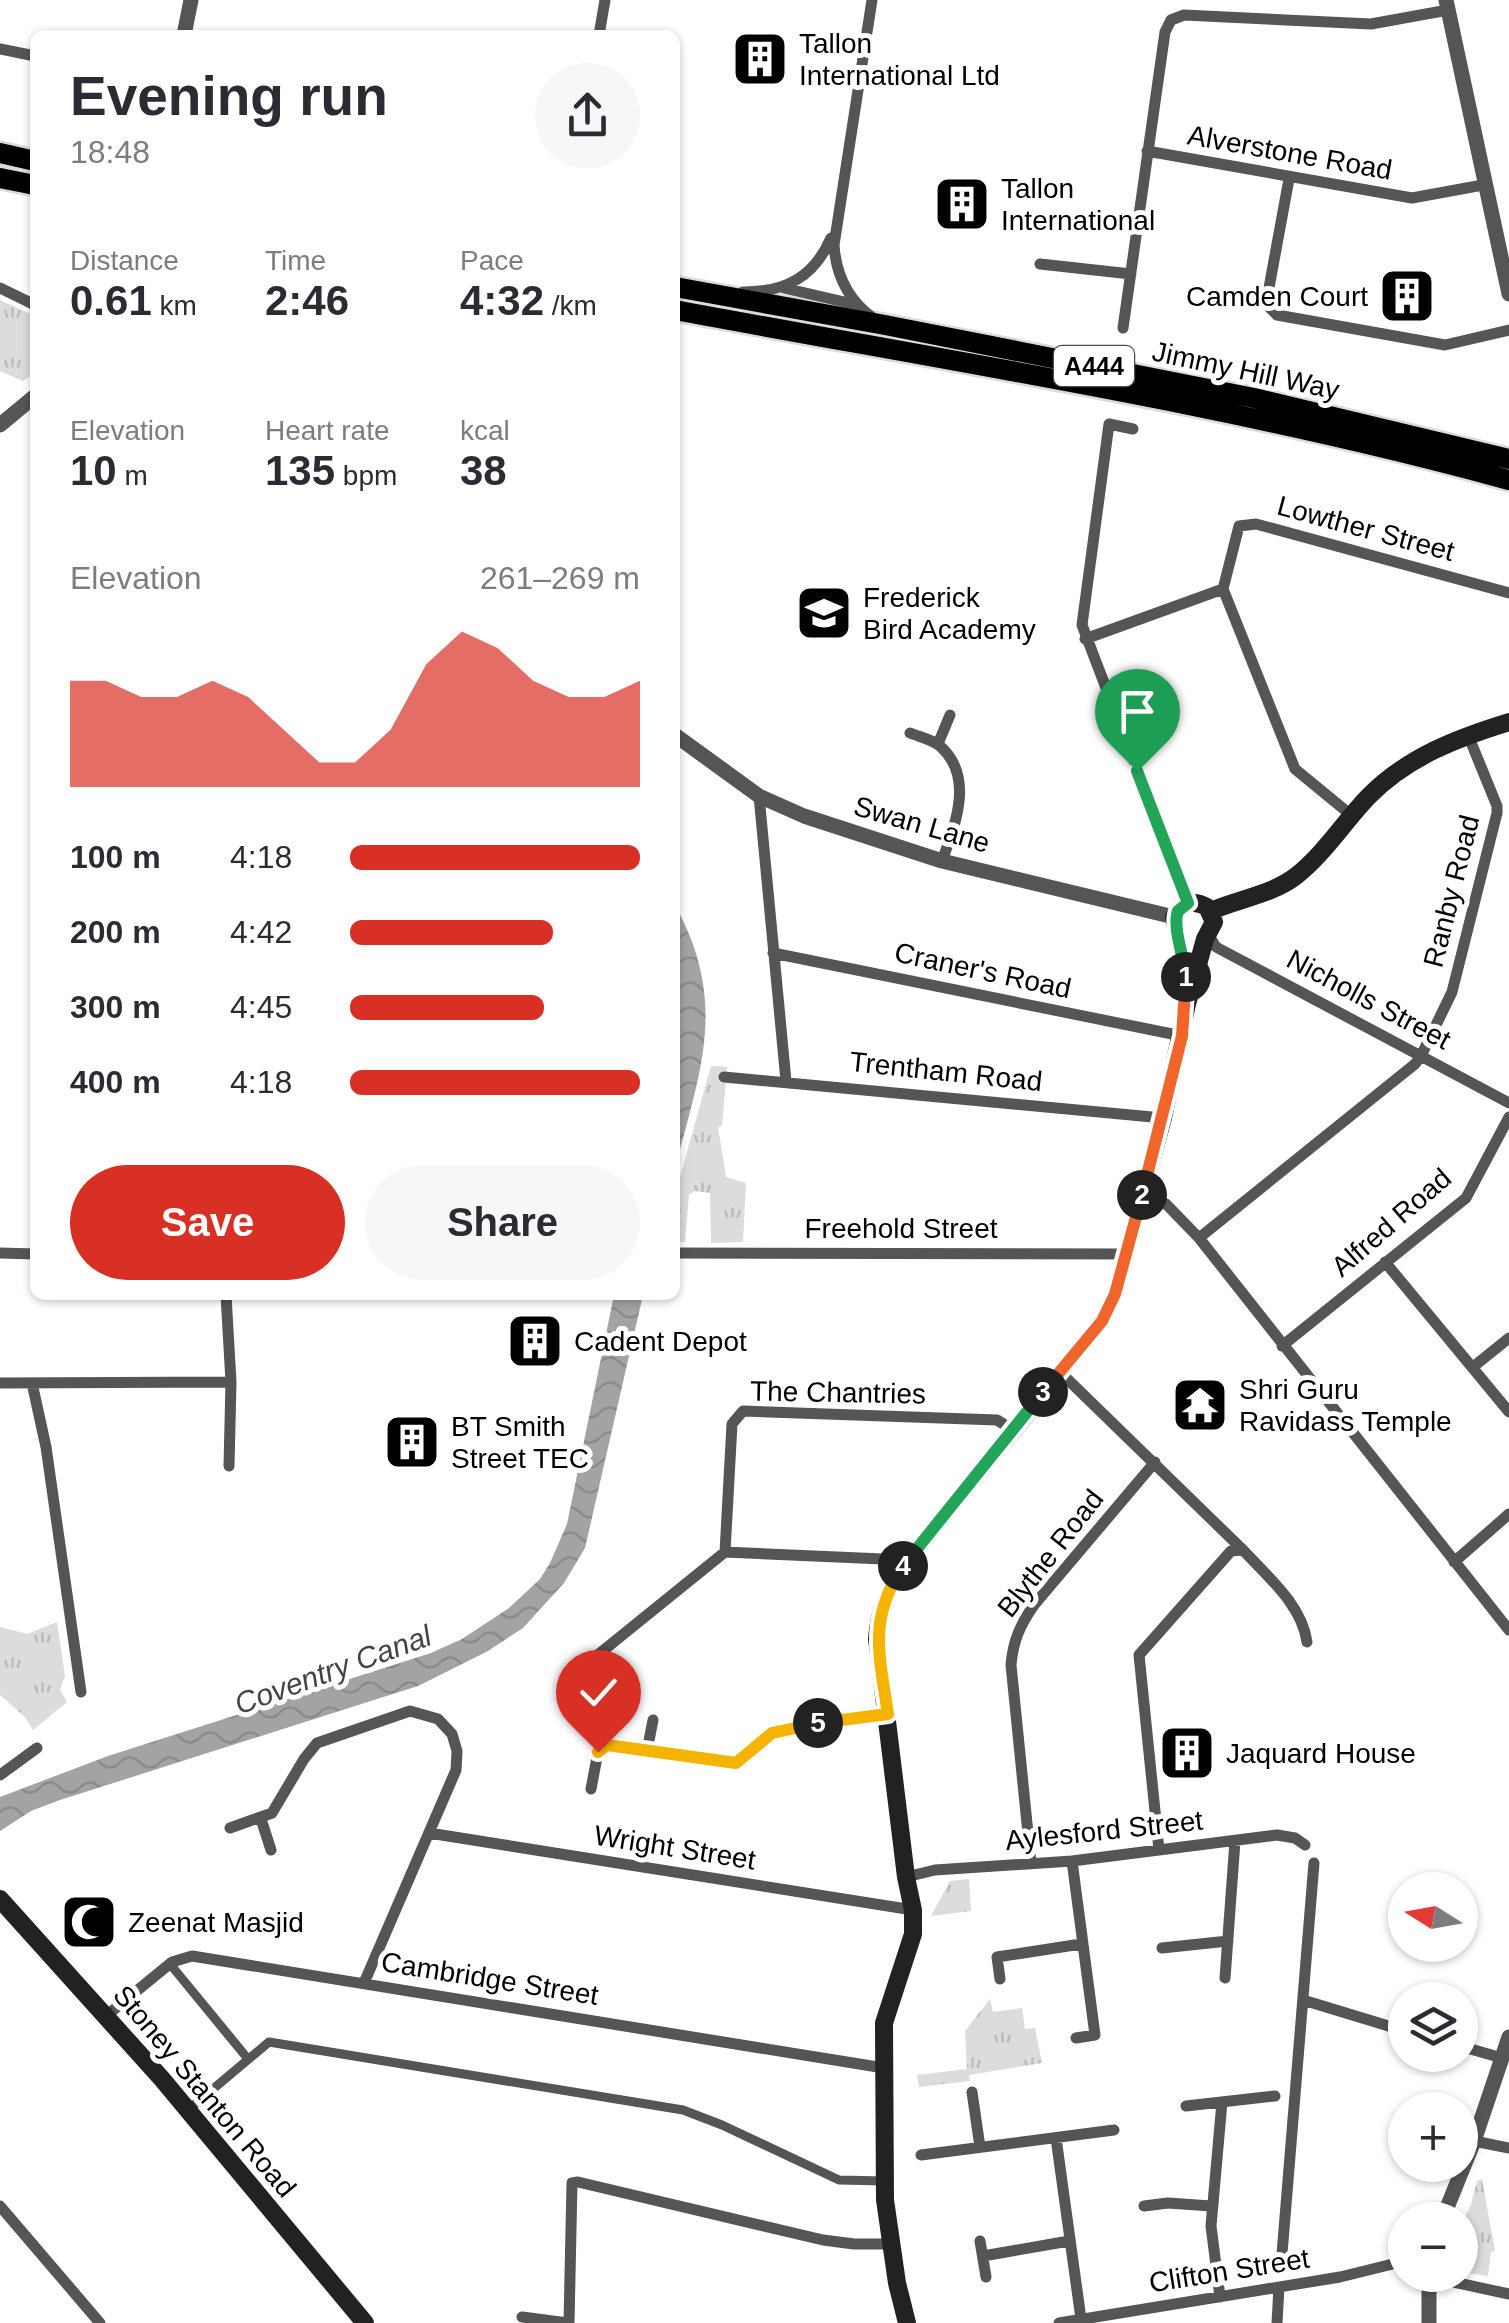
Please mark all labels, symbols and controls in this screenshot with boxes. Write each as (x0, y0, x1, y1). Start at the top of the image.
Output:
place label: Tallon International Ltd (799, 28, 1000, 91)
building icon: Tallon International Ltd (730, 29, 790, 89)
button: share (535, 63, 640, 168)
text: Evening run (70, 65, 388, 127)
street label: Alverstone Road (1185, 119, 1395, 186)
text: 18:48 (70, 134, 150, 170)
place label: Tallon International (1001, 173, 1155, 236)
building icon: Tallon International (932, 174, 992, 234)
text: Distance (70, 245, 179, 276)
text: Time (265, 245, 326, 276)
text: Pace (460, 245, 524, 276)
building icon: Camden Court (1377, 266, 1437, 326)
text: 0.61 (70, 277, 152, 324)
text: 2:46 (265, 277, 349, 324)
text: 4:32 (460, 277, 544, 324)
place label: Camden Court (1186, 281, 1368, 312)
text: km (152, 290, 197, 321)
text: /km (544, 290, 597, 321)
street label: Jimmy Hill Way (1150, 336, 1342, 405)
road number: A444 (1054, 346, 1134, 386)
text: Elevation (70, 415, 185, 446)
text: Heart rate (265, 415, 390, 446)
text: kcal (460, 415, 510, 446)
text: 10 (70, 447, 117, 494)
text: 135 (265, 447, 335, 494)
text: 38 (460, 447, 507, 494)
text: m (117, 460, 148, 491)
text: bpm (335, 460, 397, 491)
street label: Lowther Street (1274, 490, 1458, 567)
text: Elevation (70, 560, 202, 596)
text: 261–269 m (480, 560, 640, 596)
place label: Frederick Bird Academy (863, 582, 1036, 645)
school or university icon: Frederick Bird Academy (794, 583, 854, 643)
pin (1095, 669, 1180, 772)
icon: arrive (1110, 684, 1165, 739)
street label: Swan Lane (850, 790, 993, 859)
street label: Ranby Road (1418, 812, 1485, 970)
text: 100 m (70, 839, 161, 875)
text: 4:18 (230, 839, 292, 875)
text: 200 m (70, 914, 161, 950)
text: 4:42 (230, 914, 292, 950)
street label: Craner's Road (892, 937, 1074, 1004)
street label: Nicholls Street (1282, 943, 1456, 1056)
pin: 1 (1161, 952, 1211, 1002)
text: 1 (1178, 961, 1194, 992)
text: 300 m (70, 989, 161, 1025)
text: 4:45 (230, 989, 292, 1025)
street label: Trentham Road (848, 1046, 1044, 1097)
text: 400 m (70, 1064, 161, 1100)
text: 4:18 (230, 1064, 292, 1100)
street label: Alfred Road (1325, 1162, 1457, 1283)
button: Save (70, 1165, 345, 1280)
button: Share (365, 1165, 640, 1280)
pin: 2 (1117, 1170, 1167, 1220)
text: 2 (1134, 1179, 1150, 1210)
street label: Freehold Street (805, 1213, 998, 1244)
building icon: Cadent Depot (505, 1311, 565, 1371)
place label: Cadent Depot (574, 1326, 747, 1357)
pin: 3 (1018, 1367, 1068, 1417)
place label: Shri Guru Ravidass Temple (1239, 1374, 1452, 1437)
street label: The Chantries (750, 1375, 926, 1410)
temple icon: Shri Guru Ravidass Temple (1170, 1375, 1230, 1435)
text: 3 (1035, 1376, 1051, 1407)
place label: BT Smith Street TEC (451, 1411, 589, 1474)
building icon: BT Smith Street TEC (382, 1412, 442, 1472)
street label: Blythe Road (991, 1484, 1110, 1623)
pin: 4 (878, 1541, 928, 1591)
text: 4 (895, 1550, 911, 1581)
water label: Coventry Canal (230, 1618, 437, 1720)
pin (556, 1650, 641, 1753)
icon: check (571, 1665, 626, 1720)
pin: 5 (793, 1698, 843, 1748)
text: 5 (810, 1707, 826, 1738)
building icon: Jaquard House (1157, 1723, 1217, 1783)
place label: Jaquard House (1226, 1738, 1416, 1769)
street label: Aylesford Street (1004, 1805, 1205, 1856)
street label: Wright Street (592, 1819, 758, 1876)
north arrow (1388, 1872, 1478, 1962)
map controls (1388, 1872, 1478, 2292)
mosque icon: Zeenat Masjid (59, 1892, 119, 1952)
place label: Zeenat Masjid (128, 1907, 304, 1938)
street label: Cambridge Street (379, 1946, 601, 2011)
street label: Stoney Stanton Road (107, 1979, 302, 2203)
button: layers (1388, 1982, 1478, 2072)
button: + (1388, 2092, 1478, 2182)
button: − (1388, 2202, 1478, 2292)
street label: Clifton Street (1147, 2242, 1312, 2298)

